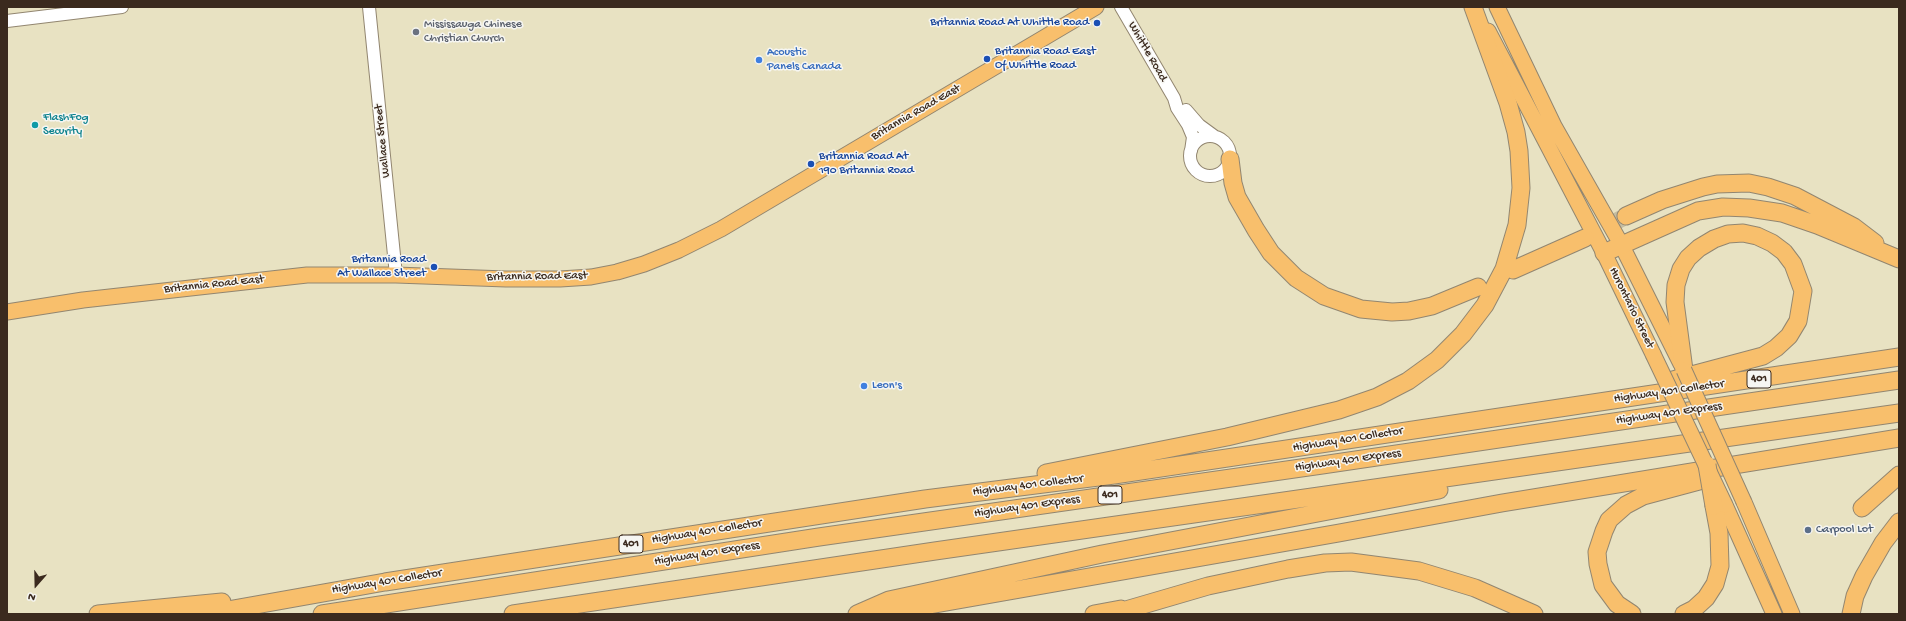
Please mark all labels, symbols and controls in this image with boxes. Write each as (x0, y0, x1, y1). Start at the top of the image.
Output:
place label: Britannia Road At Whittle Road (930, 16, 1089, 30)
place label: Mississauga Chinese Christian Church (424, 18, 522, 46)
marker: Britannia Road At Whittle Road (1092, 18, 1102, 28)
street label: Whittle Road (1124, 19, 1170, 85)
marker: Mississauga Chinese Christian Church (411, 27, 421, 37)
place label: Britannia Road East Of Whittle Road (995, 45, 1096, 73)
place label: Acoustic Panels Canada (767, 46, 841, 74)
marker: Britannia Road East Of Whittle Road (982, 54, 992, 64)
marker: Acoustic Panels Canada (754, 55, 764, 65)
street label: Britannia Road East (869, 82, 963, 144)
street label: Wallace Street (372, 103, 394, 179)
place label: FlashFog Security (43, 111, 89, 139)
marker: FlashFog Security (30, 120, 40, 130)
place label: Britannia Road At 190 Britannia Road (819, 150, 914, 178)
marker: Britannia Road At 190 Britannia Road (806, 159, 816, 169)
place label: Britannia Road At Wallace Street (337, 253, 426, 281)
marker: Britannia Road At Wallace Street (429, 262, 439, 272)
street label: Hurontario Street (1605, 265, 1657, 351)
street label: Britannia Road East (487, 269, 587, 285)
street label: Britannia Road East (163, 273, 265, 297)
road number: 401 (1747, 370, 1771, 388)
street label: Highway 401 Collector (1613, 377, 1725, 407)
place label: Leon's (872, 379, 902, 393)
marker: Leon's (859, 381, 869, 391)
street label: Highway 401 Express (1615, 399, 1723, 429)
street label: Highway 401 Collector (1292, 424, 1404, 456)
street label: Highway 401 Express (1294, 446, 1402, 476)
street label: Highway 401 Collector (972, 472, 1084, 500)
road number: 401 (1098, 486, 1122, 504)
street label: Highway 401 Express (973, 492, 1081, 522)
street label: Highway 401 Collector (651, 516, 763, 548)
place label: Carpool Lot (1816, 523, 1873, 537)
marker: Carpool Lot (1803, 525, 1813, 535)
road number: 401 (619, 535, 643, 553)
street label: Highway 401 Express (653, 539, 761, 569)
north arrow (16, 565, 56, 605)
street label: Highway 401 Collector (331, 566, 443, 598)
text: N (26, 589, 37, 603)

